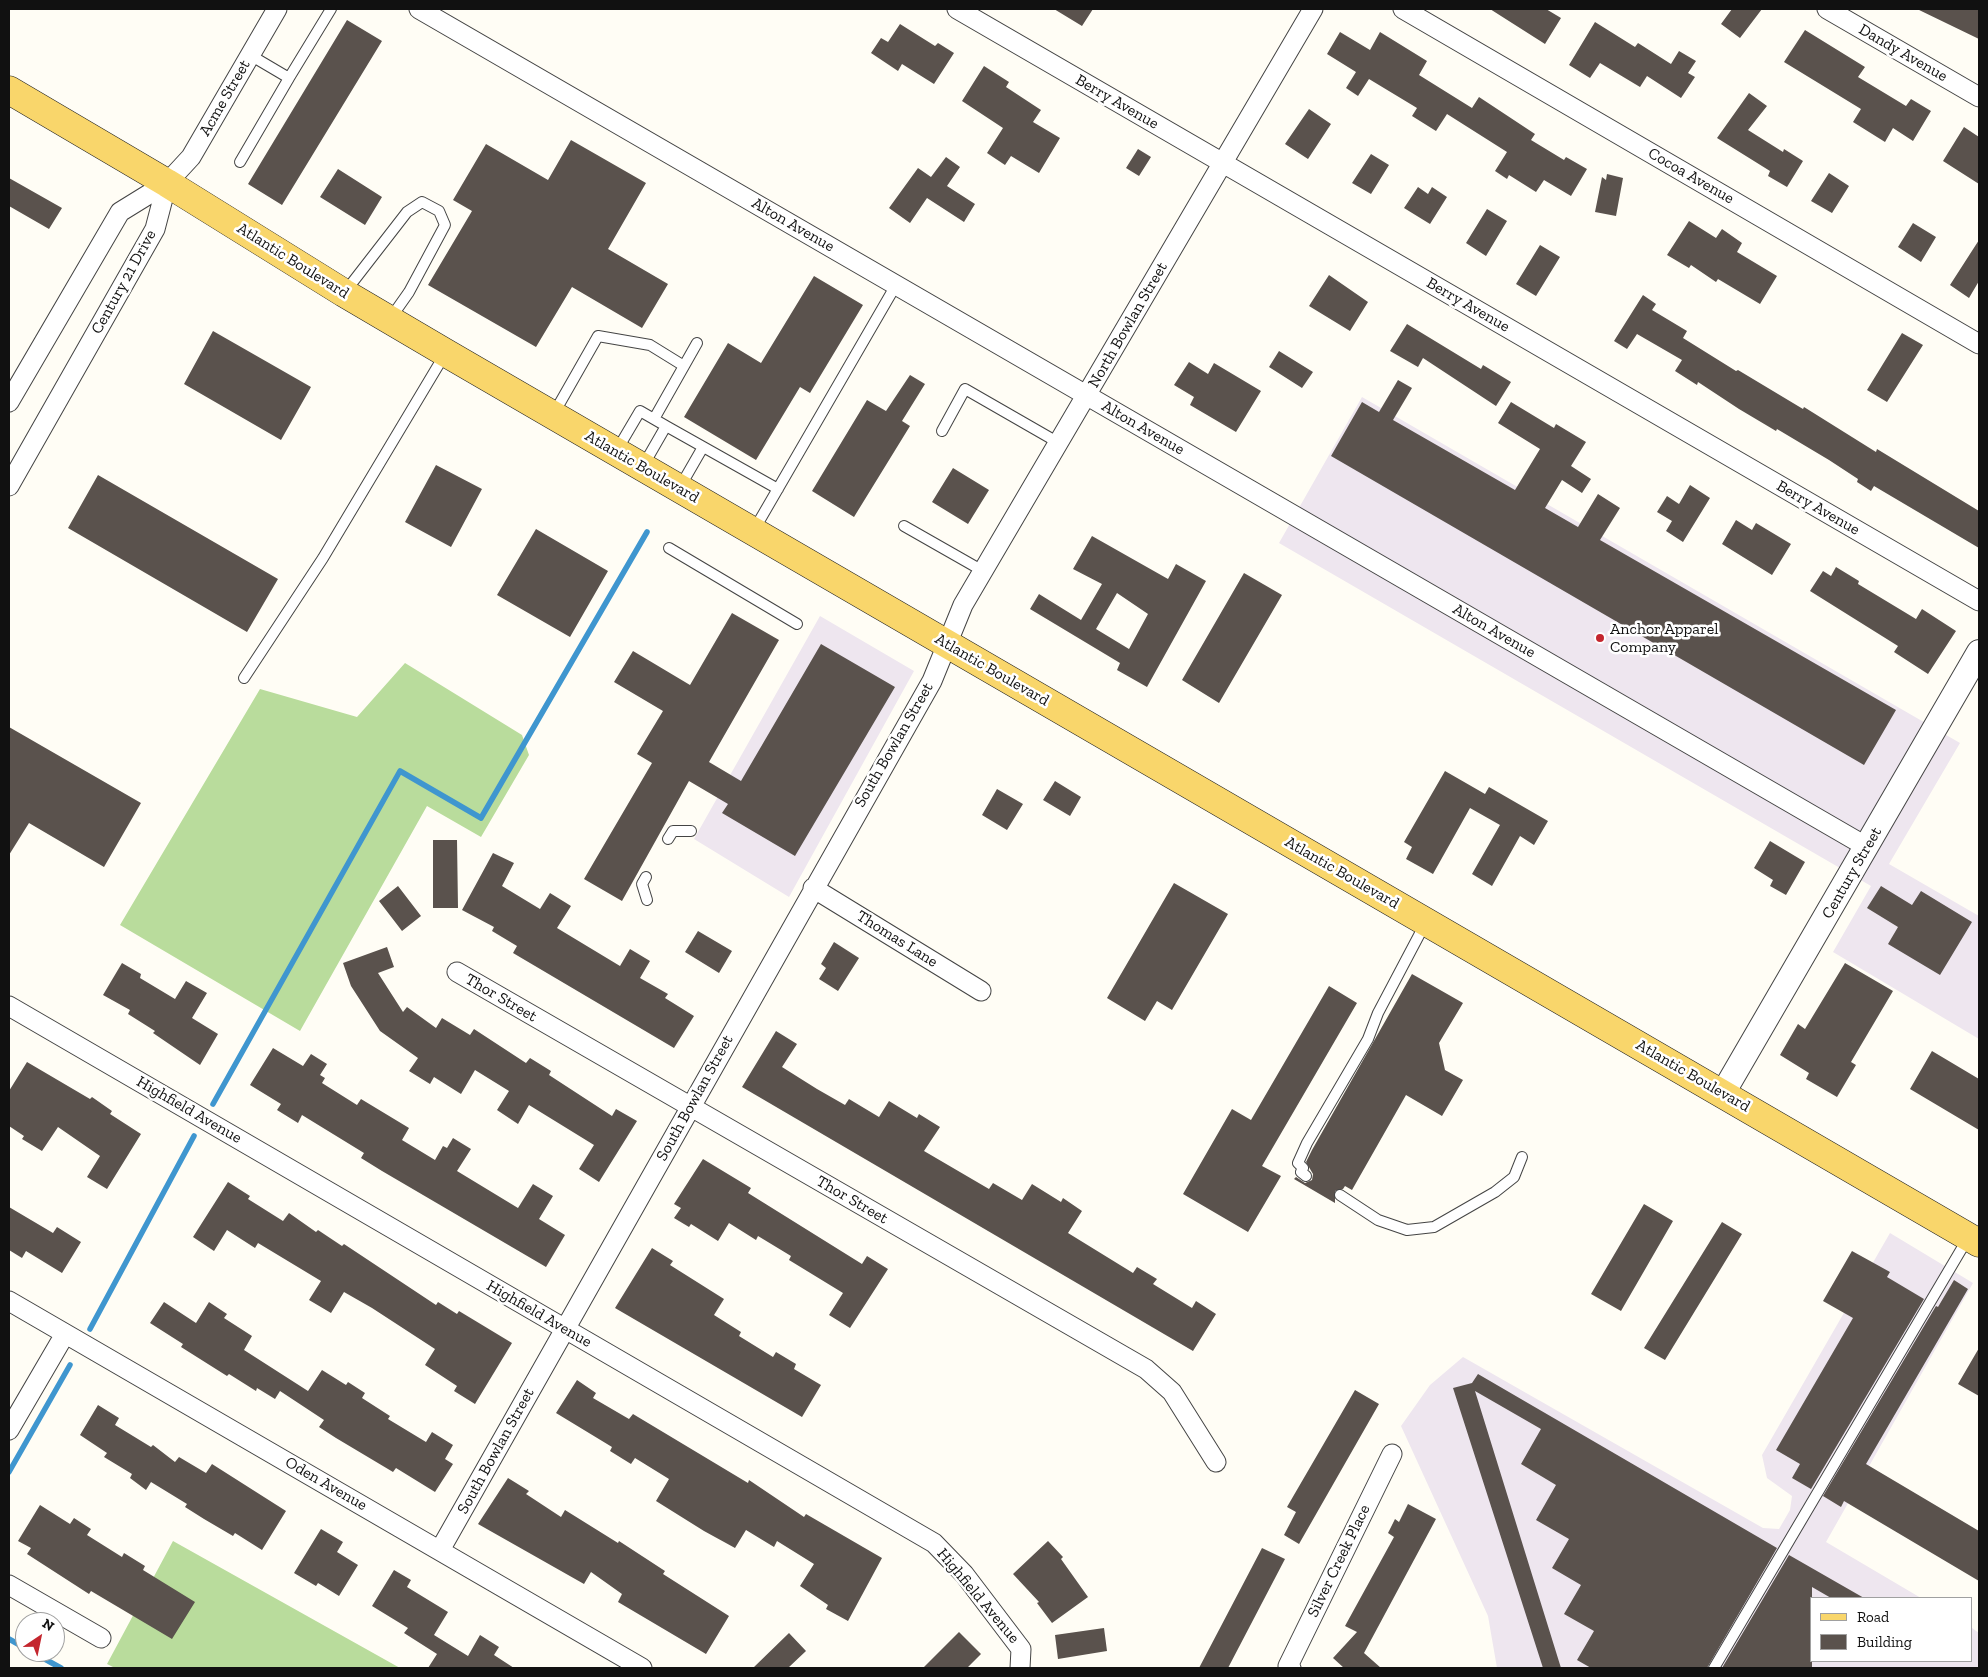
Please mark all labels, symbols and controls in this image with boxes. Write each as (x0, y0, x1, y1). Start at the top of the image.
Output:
street label: Dandy Avenue (1855, 20, 1951, 86)
street label: Acme Street (196, 57, 254, 139)
street label: Berry Avenue (1072, 70, 1162, 134)
street label: Cocoa Avenue (1645, 144, 1737, 208)
street label: Alton Avenue (748, 194, 838, 256)
street label: Atlantic Boulevard (233, 219, 353, 303)
street label: Century 21 Drive (87, 227, 161, 337)
street label: North Bowlan Street (1084, 259, 1172, 391)
street label: Berry Avenue (1423, 273, 1513, 337)
street label: Alton Avenue (1098, 397, 1188, 459)
street label: Atlantic Boulevard (582, 427, 702, 507)
street label: Berry Avenue (1773, 476, 1863, 540)
street label: Alton Avenue (1449, 600, 1539, 662)
place label: Anchor Apparel Company (1610, 619, 1719, 657)
street label: Atlantic Boulevard (932, 630, 1052, 710)
marker: Anchor Apparel Company (1594, 632, 1606, 644)
street label: South Bowlan Street (850, 679, 938, 811)
street label: Century Street (1818, 824, 1886, 922)
street label: Atlantic Boulevard (1282, 833, 1402, 913)
street label: Thomas Lane (853, 906, 941, 972)
street label: Thor Street (462, 970, 540, 1026)
street label: South Bowlan Street (652, 1032, 738, 1164)
street label: Atlantic Boulevard (1633, 1036, 1753, 1116)
street label: Highfield Avenue (133, 1072, 245, 1148)
street label: Thor Street (813, 1172, 891, 1228)
street label: Highfield Avenue (483, 1276, 595, 1352)
street label: South Bowlan Street (453, 1385, 539, 1517)
street label: Oden Avenue (282, 1453, 370, 1515)
street label: Silver Creek Place (1303, 1502, 1375, 1620)
street label: Highfield Avenue (933, 1545, 1023, 1647)
legend (1810, 1597, 1973, 1662)
text: Road (1857, 1608, 1889, 1626)
north arrow (15, 1612, 65, 1662)
text: N (39, 1615, 57, 1635)
text: Building (1857, 1633, 1912, 1651)

